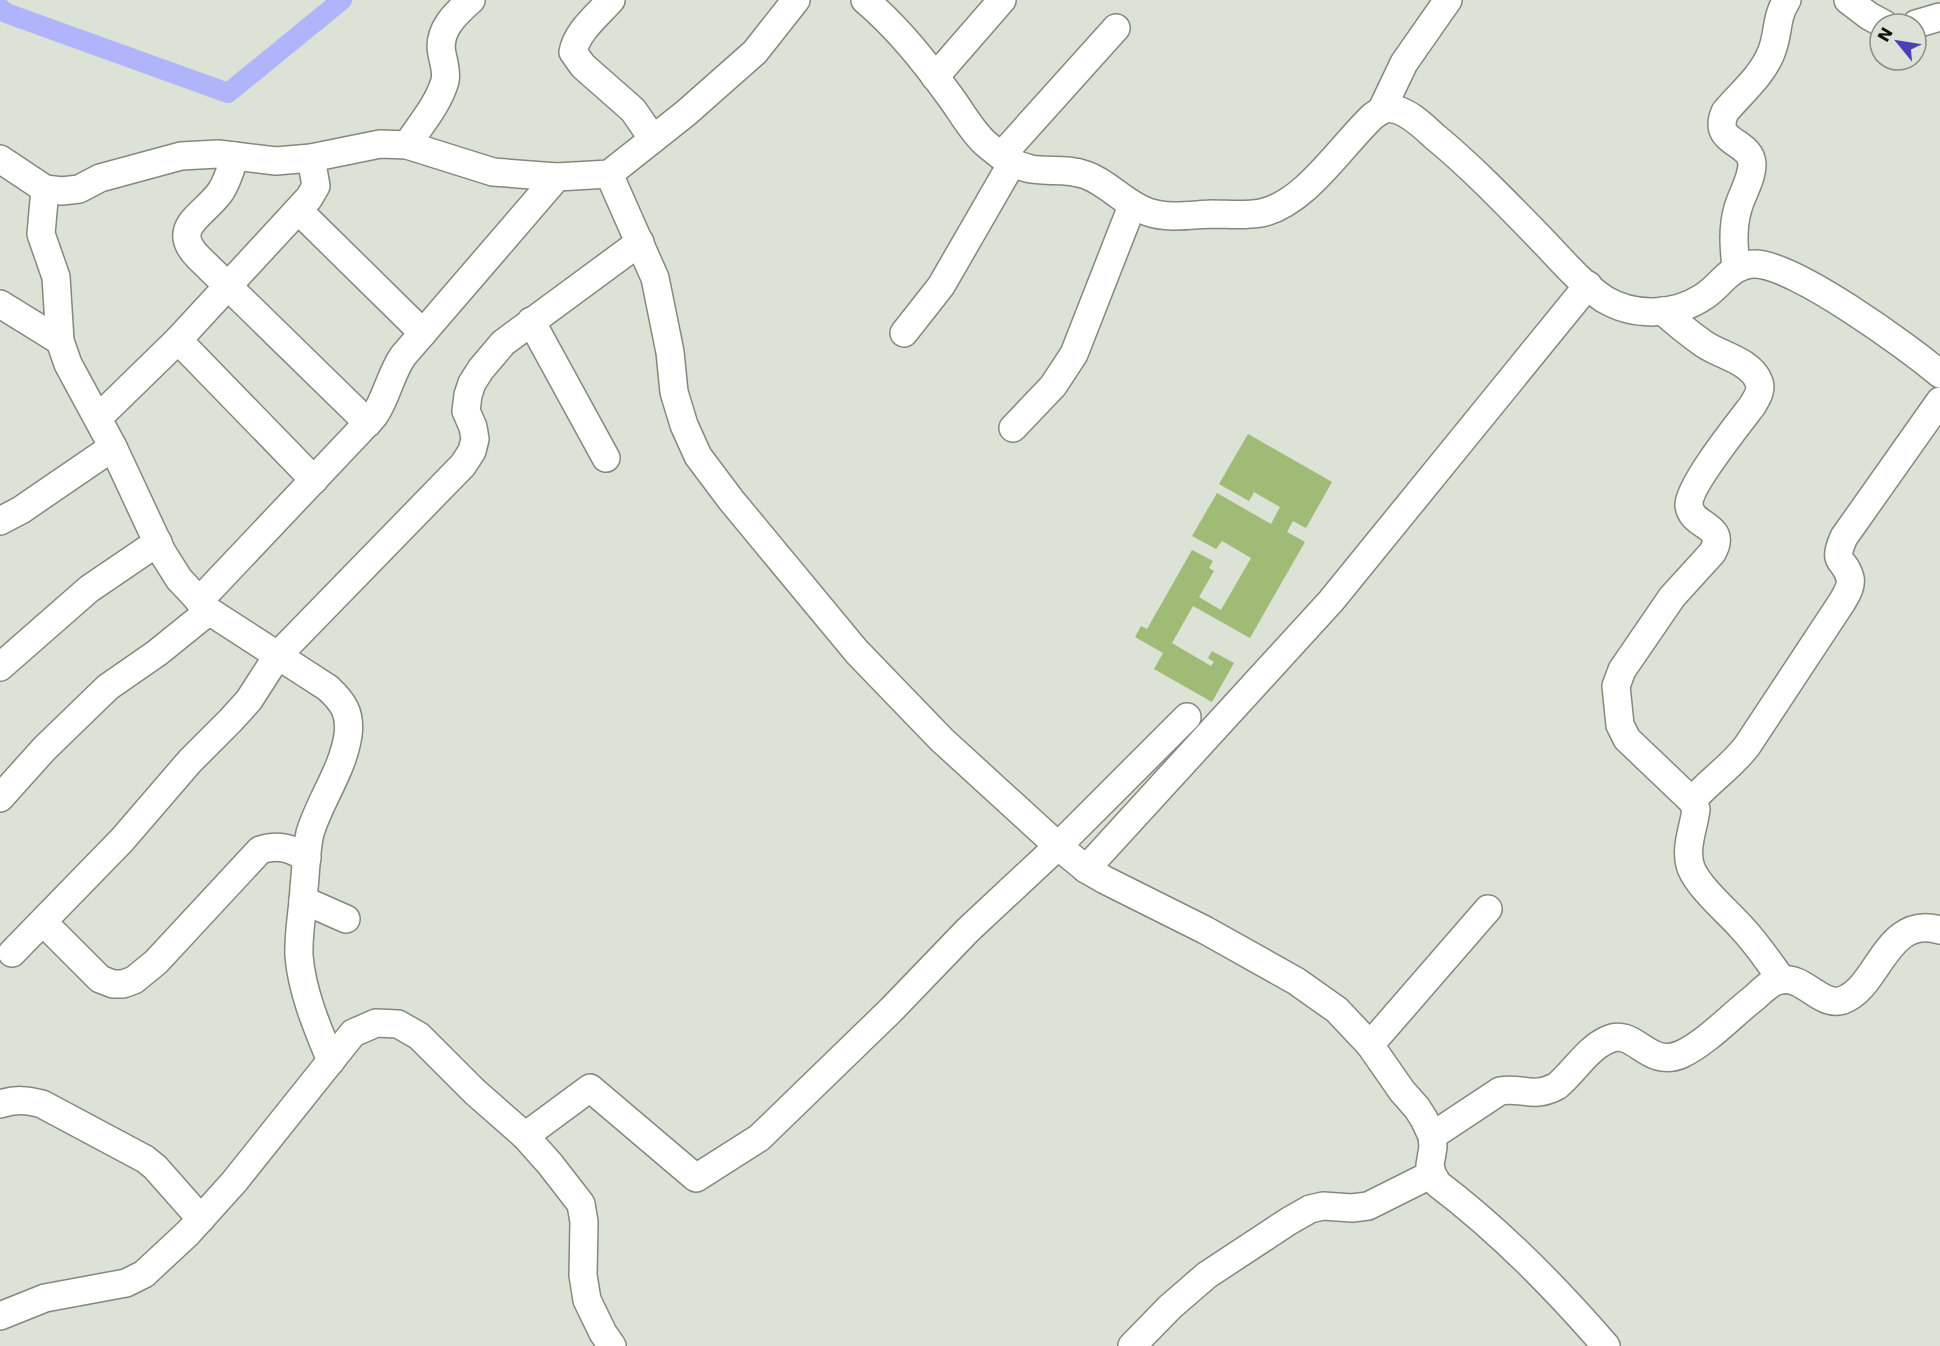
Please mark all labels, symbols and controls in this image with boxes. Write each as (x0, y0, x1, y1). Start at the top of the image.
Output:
north arrow (1868, 12, 1928, 72)
text: N (1874, 24, 1897, 45)

